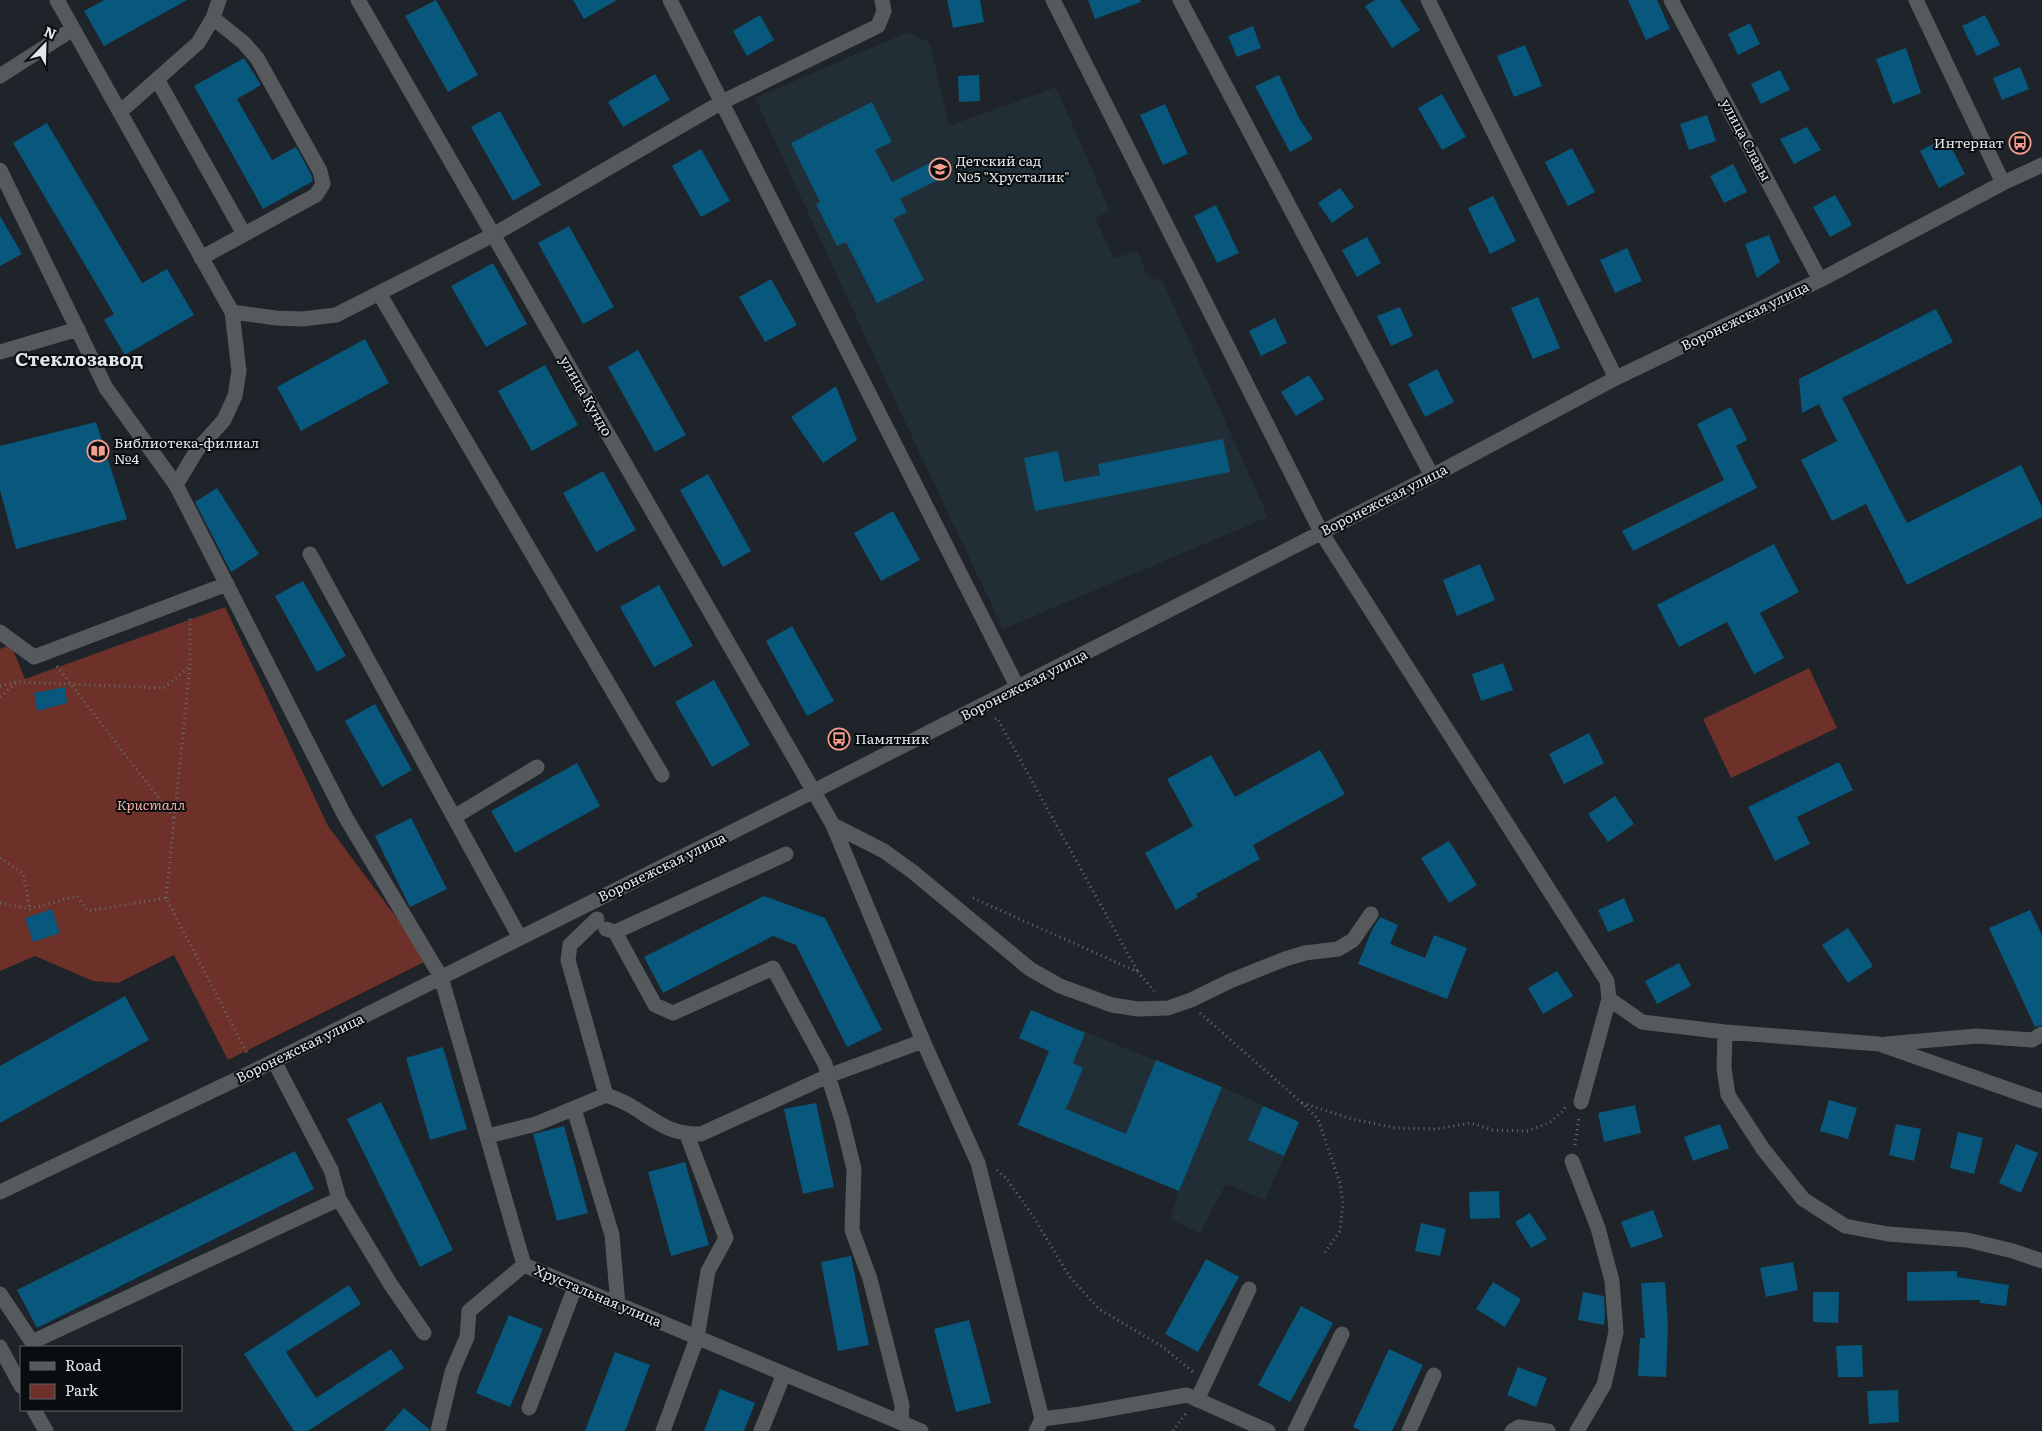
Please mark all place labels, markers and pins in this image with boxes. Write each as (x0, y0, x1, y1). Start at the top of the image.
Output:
bus stop icon: Интернат (2008, 131, 2032, 155)
place label: Интернат (1934, 132, 2004, 152)
place label: Детский сад №5 "Хрусталик" (956, 150, 1070, 186)
school or university icon: Детский сад №5 "Хрусталик" (928, 157, 952, 181)
place label: Библиотека-филиал №4 (114, 432, 260, 468)
library icon: Библиотека-филиал №4 (86, 439, 110, 463)
bus stop icon: Памятник (827, 727, 851, 751)
place label: Памятник (855, 728, 930, 748)

